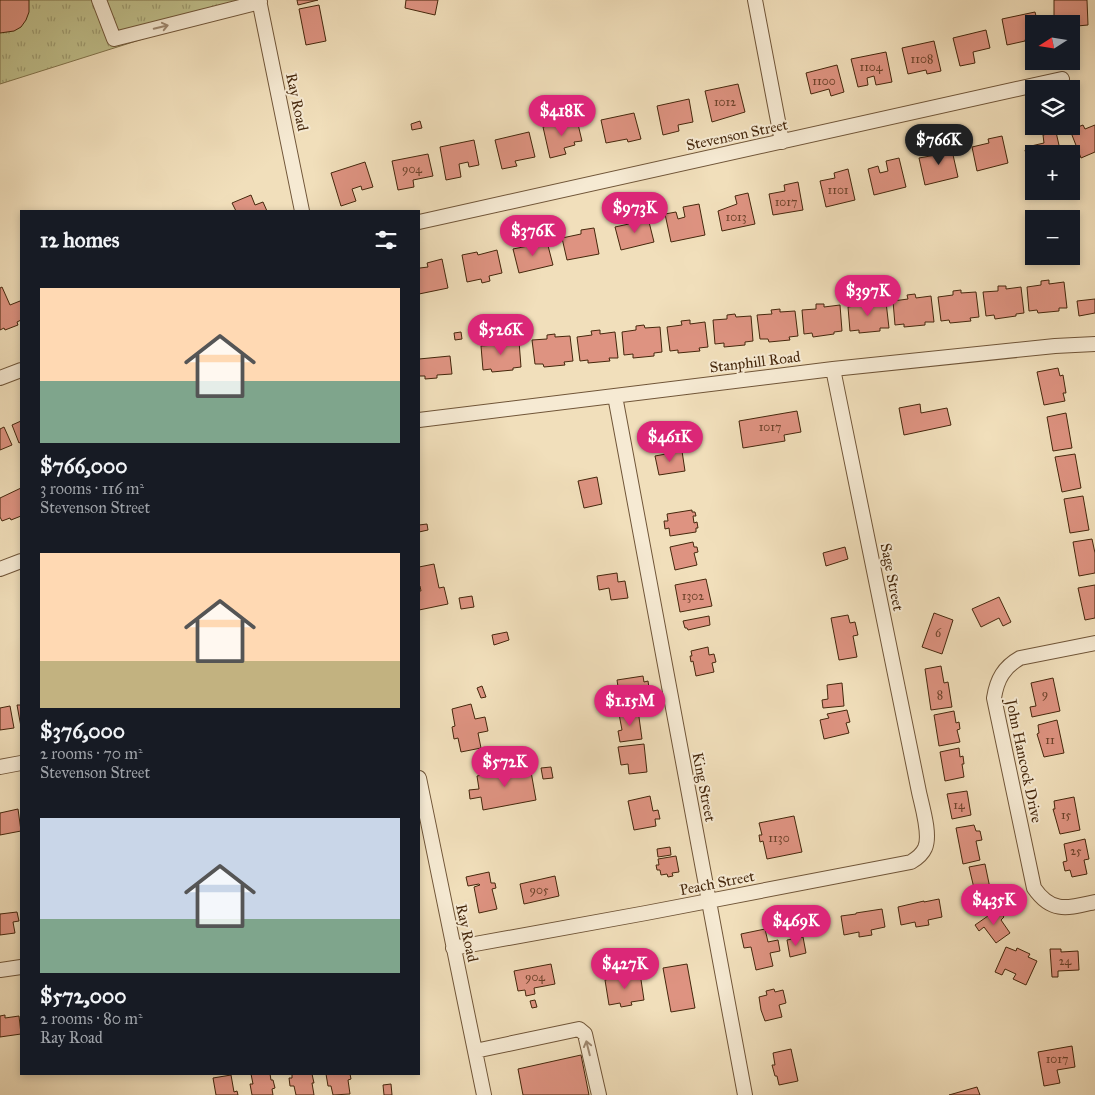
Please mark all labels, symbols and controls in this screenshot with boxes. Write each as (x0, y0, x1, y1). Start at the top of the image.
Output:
north arrow (1025, 15, 1080, 70)
map controls (1025, 15, 1080, 265)
one-way arrow (152, 22, 168, 31)
house number: 1108 (911, 52, 933, 66)
house number: 1104 (859, 60, 883, 74)
street label: Ray Road (282, 71, 312, 133)
house number: 1100 (812, 74, 836, 88)
button: layers (1025, 80, 1080, 135)
pin: $418K (527, 94, 597, 137)
house number: 1012 (714, 95, 736, 109)
text: $418K (540, 101, 584, 120)
street label: Stevenson Street (685, 115, 790, 155)
pin: $766K (904, 124, 974, 166)
text: $766K (916, 130, 962, 149)
button: + (1025, 145, 1080, 200)
house number: 904 (402, 162, 422, 176)
house number: 1101 (827, 183, 849, 197)
pin: $973K (600, 192, 670, 234)
house number: 1017 (775, 195, 797, 209)
text: $973K (613, 198, 657, 217)
house number: 1013 (725, 210, 747, 224)
button: − (1025, 210, 1080, 265)
pin: $376K (498, 214, 568, 257)
text: $376K (511, 221, 555, 240)
icon: filters (372, 226, 400, 254)
text: 12 homes (40, 227, 119, 253)
pin: $397K (833, 274, 903, 317)
text: $397K (846, 281, 890, 300)
pin: $526K (466, 314, 536, 356)
text: $526K (479, 320, 523, 339)
icon: home (175, 321, 265, 411)
street label: Stanphill Road (708, 347, 802, 377)
pin: $461K (635, 420, 705, 463)
house number: 1017 (759, 420, 781, 434)
text: $461K (648, 427, 692, 446)
text: $766,000 (40, 453, 127, 479)
text: 3 rooms · 116 m² (40, 479, 144, 498)
text: Stevenson Street (40, 498, 150, 517)
street label: Sage Street (877, 542, 908, 613)
icon: home (175, 586, 265, 676)
house number: 1302 (682, 589, 704, 603)
house number: 6 (935, 626, 942, 640)
pin: $1.15M (589, 684, 671, 727)
house number: 9 (1042, 687, 1048, 701)
house number: 8 (937, 688, 943, 702)
text: $1.15M (605, 691, 655, 710)
street label: John Hancock Drive (1001, 696, 1046, 825)
text: $376,000 (40, 718, 125, 744)
house number: 11 (1045, 733, 1055, 747)
text: 2 rooms · 70 m² (40, 744, 143, 763)
pin: $572K (470, 746, 540, 788)
street label: King Street (688, 751, 720, 824)
text: $572K (483, 752, 527, 771)
text: Stevenson Street (40, 763, 150, 782)
house number: 14 (953, 798, 965, 812)
house number: 15 (1061, 808, 1072, 822)
house number: 1130 (768, 831, 790, 845)
house number: 25 (1070, 844, 1082, 858)
icon: home (175, 851, 265, 941)
street label: Peach Street (678, 867, 757, 899)
house number: 905 (529, 883, 549, 897)
pin: $435K (959, 884, 1029, 926)
text: $435K (972, 890, 1016, 909)
street label: Ray Road (452, 902, 482, 964)
pin: $469K (761, 904, 831, 947)
text: $469K (773, 911, 819, 930)
pin: $427K (590, 948, 660, 990)
text: $427K (602, 954, 648, 973)
house number: 24 (1059, 954, 1072, 968)
house number: 904 (525, 970, 545, 984)
text: $572,000 (40, 983, 126, 1009)
text: 2 rooms · 80 m² (40, 1009, 143, 1028)
text: Ray Road (40, 1028, 103, 1047)
one-way arrow (583, 1040, 592, 1056)
house number: 1017 (1046, 1052, 1068, 1066)

